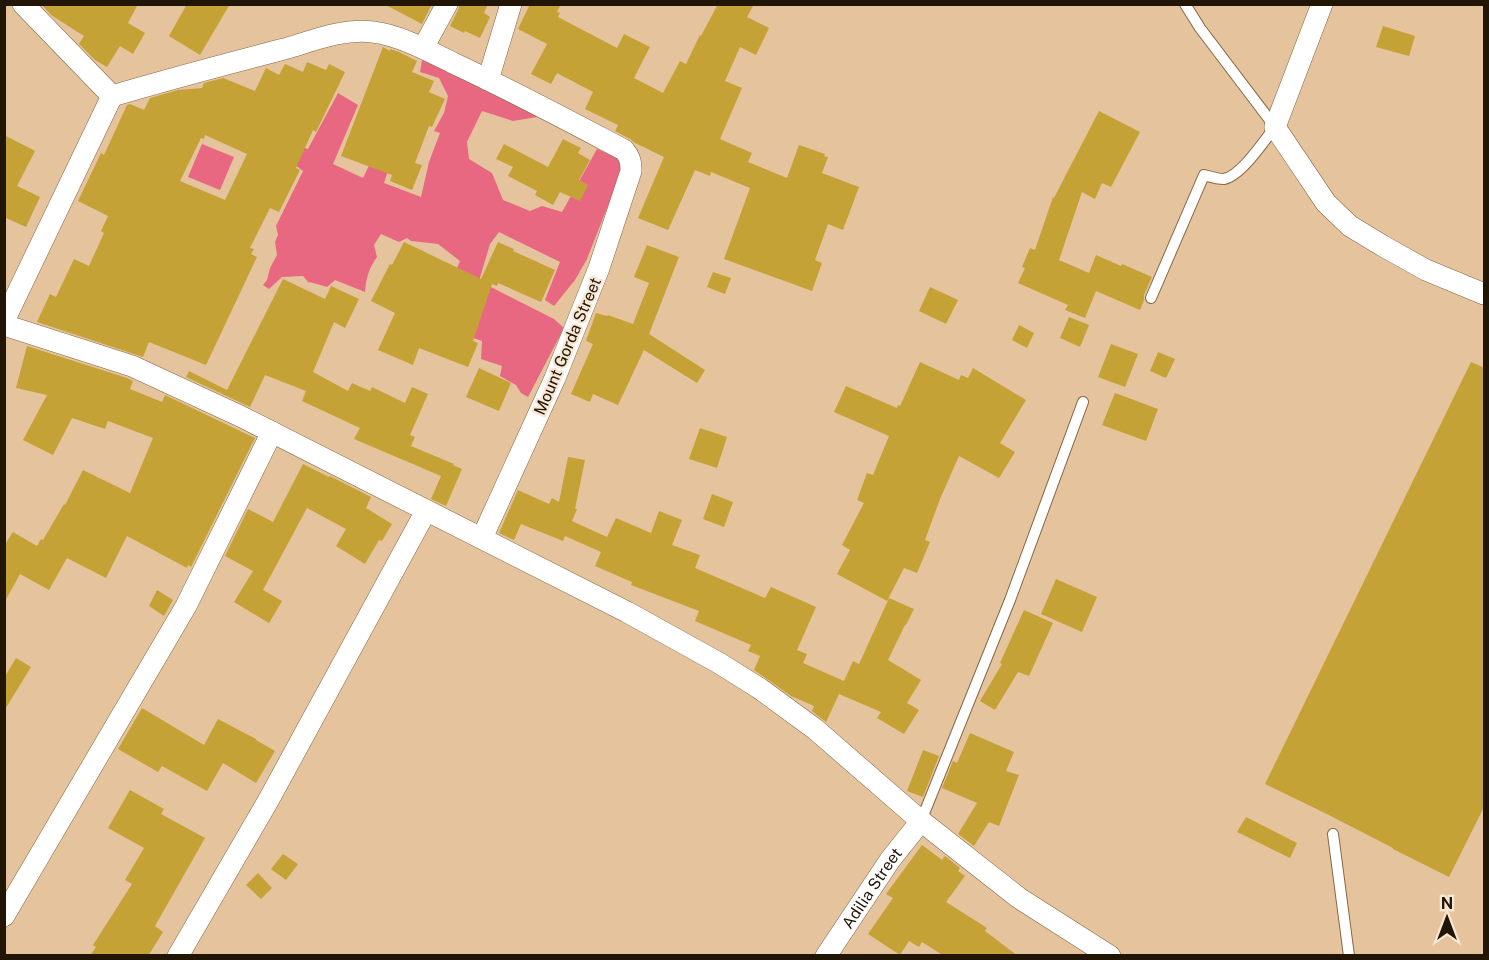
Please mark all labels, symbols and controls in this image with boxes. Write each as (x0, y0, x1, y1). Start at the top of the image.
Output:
street label: Mount Gorda Street (530, 275, 605, 418)
street label: Adilia Street (838, 844, 906, 932)
north arrow (1417, 888, 1477, 948)
text: N (1441, 894, 1453, 913)

